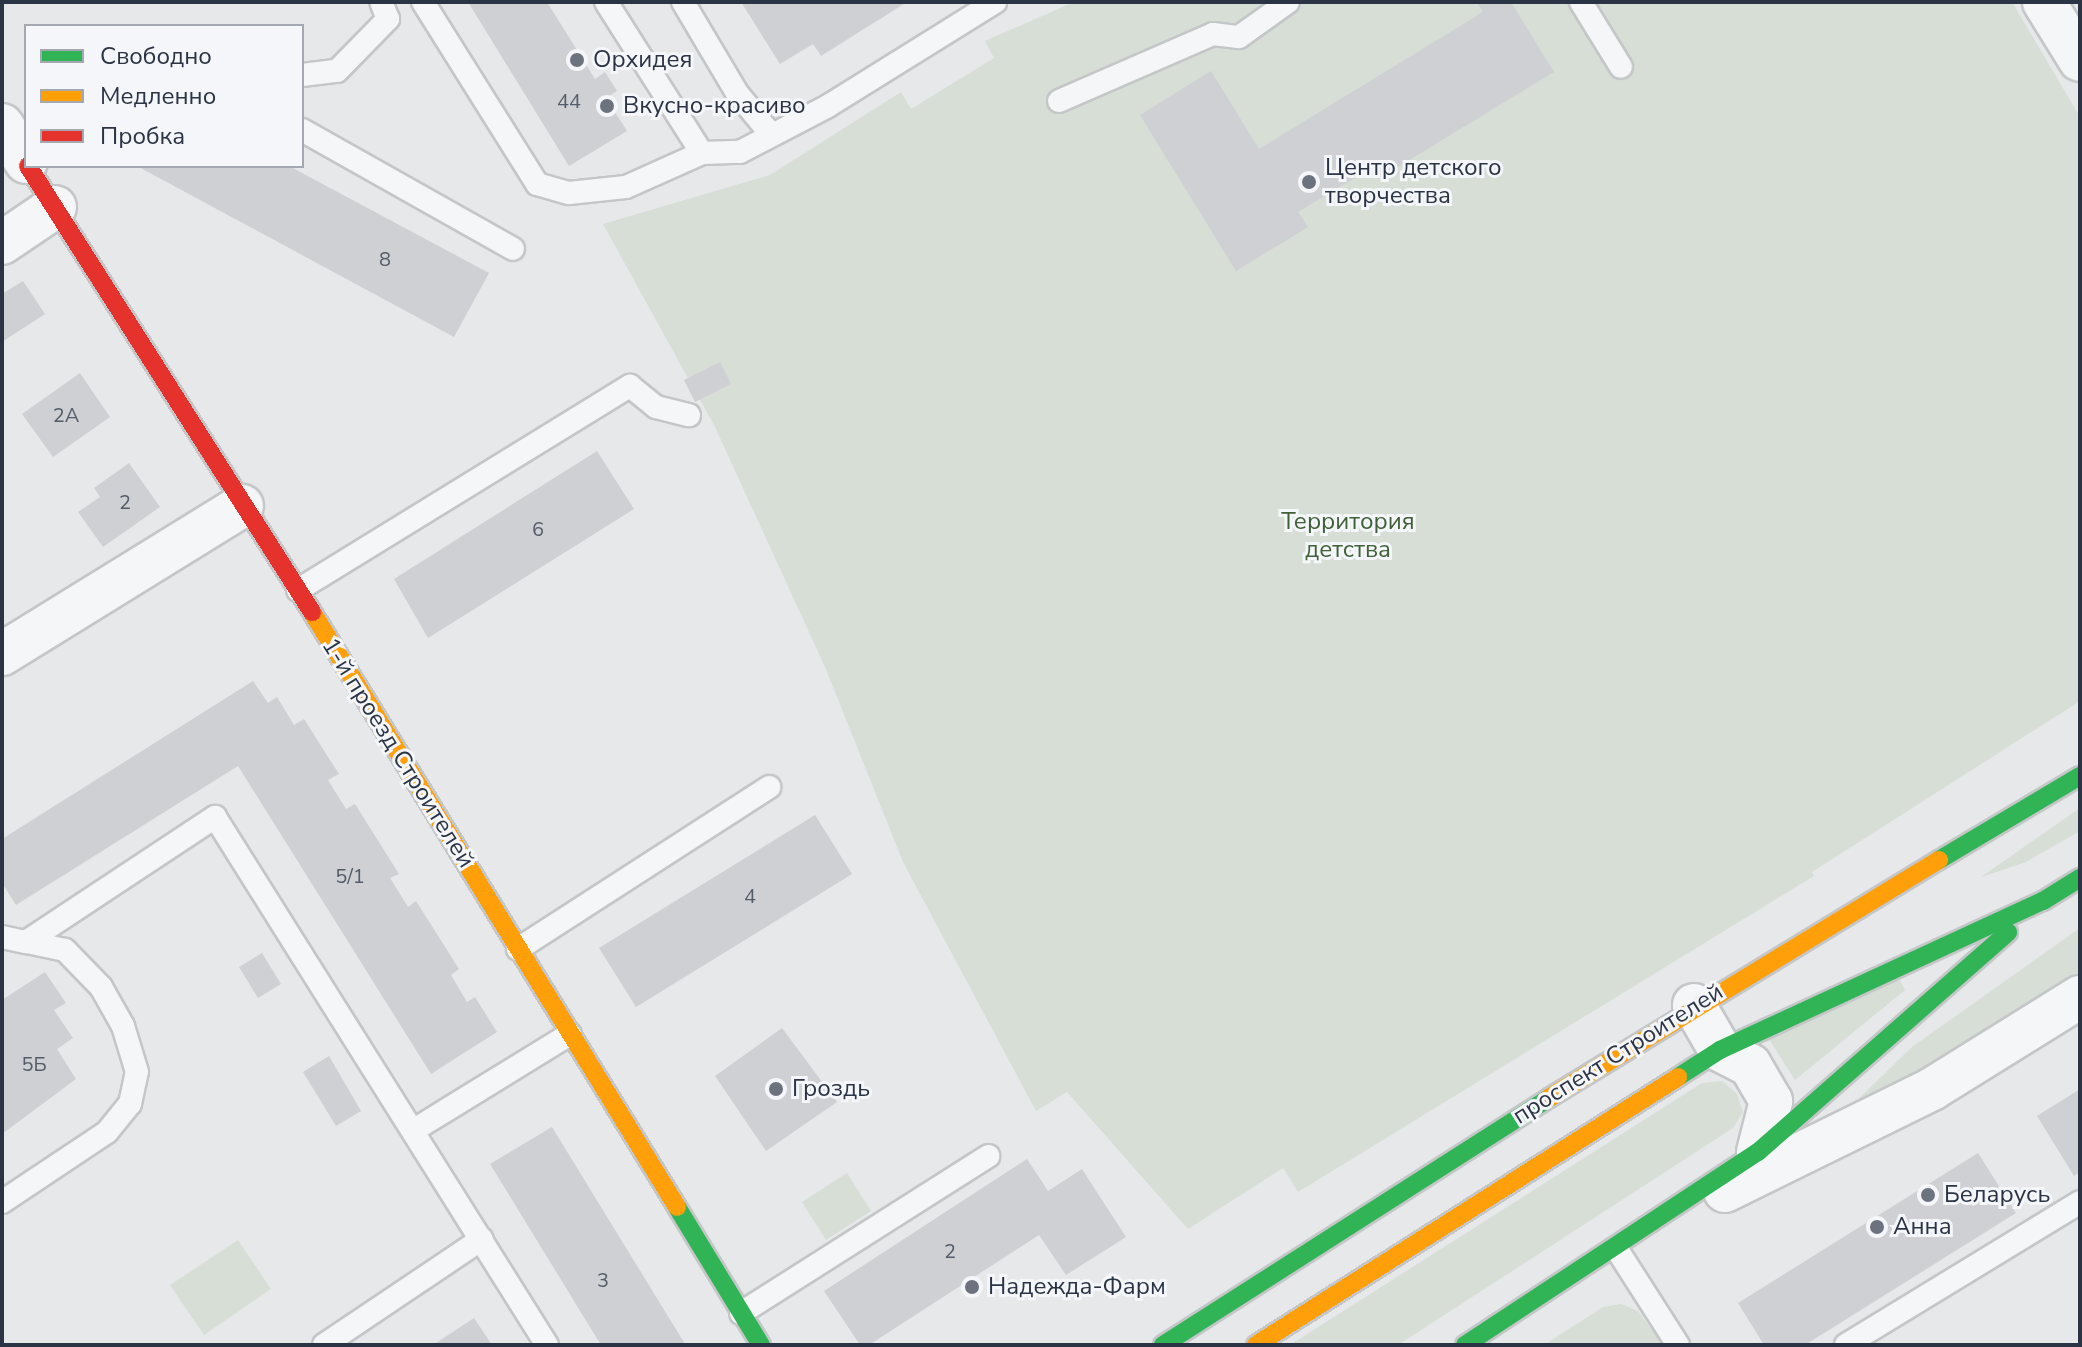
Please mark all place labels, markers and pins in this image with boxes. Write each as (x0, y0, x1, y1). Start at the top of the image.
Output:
place label: Орхидея (593, 46, 692, 74)
marker: Орхидея (568, 51, 586, 69)
place label: Вкусно-красиво (623, 92, 806, 120)
marker: Вкусно-красиво (598, 97, 616, 115)
place label: Центр детского творчества (1325, 154, 1502, 210)
marker: Центр детского творчества (1300, 173, 1318, 191)
place label: Гроздь (792, 1075, 870, 1103)
marker: Гроздь (767, 1080, 785, 1098)
place label: Беларусь (1944, 1181, 2050, 1209)
marker: Беларусь (1919, 1186, 1937, 1204)
place label: Анна (1893, 1213, 1952, 1241)
marker: Анна (1868, 1218, 1886, 1236)
place label: Надежда-Фарм (988, 1273, 1166, 1301)
marker: Надежда-Фарм (963, 1278, 981, 1296)

